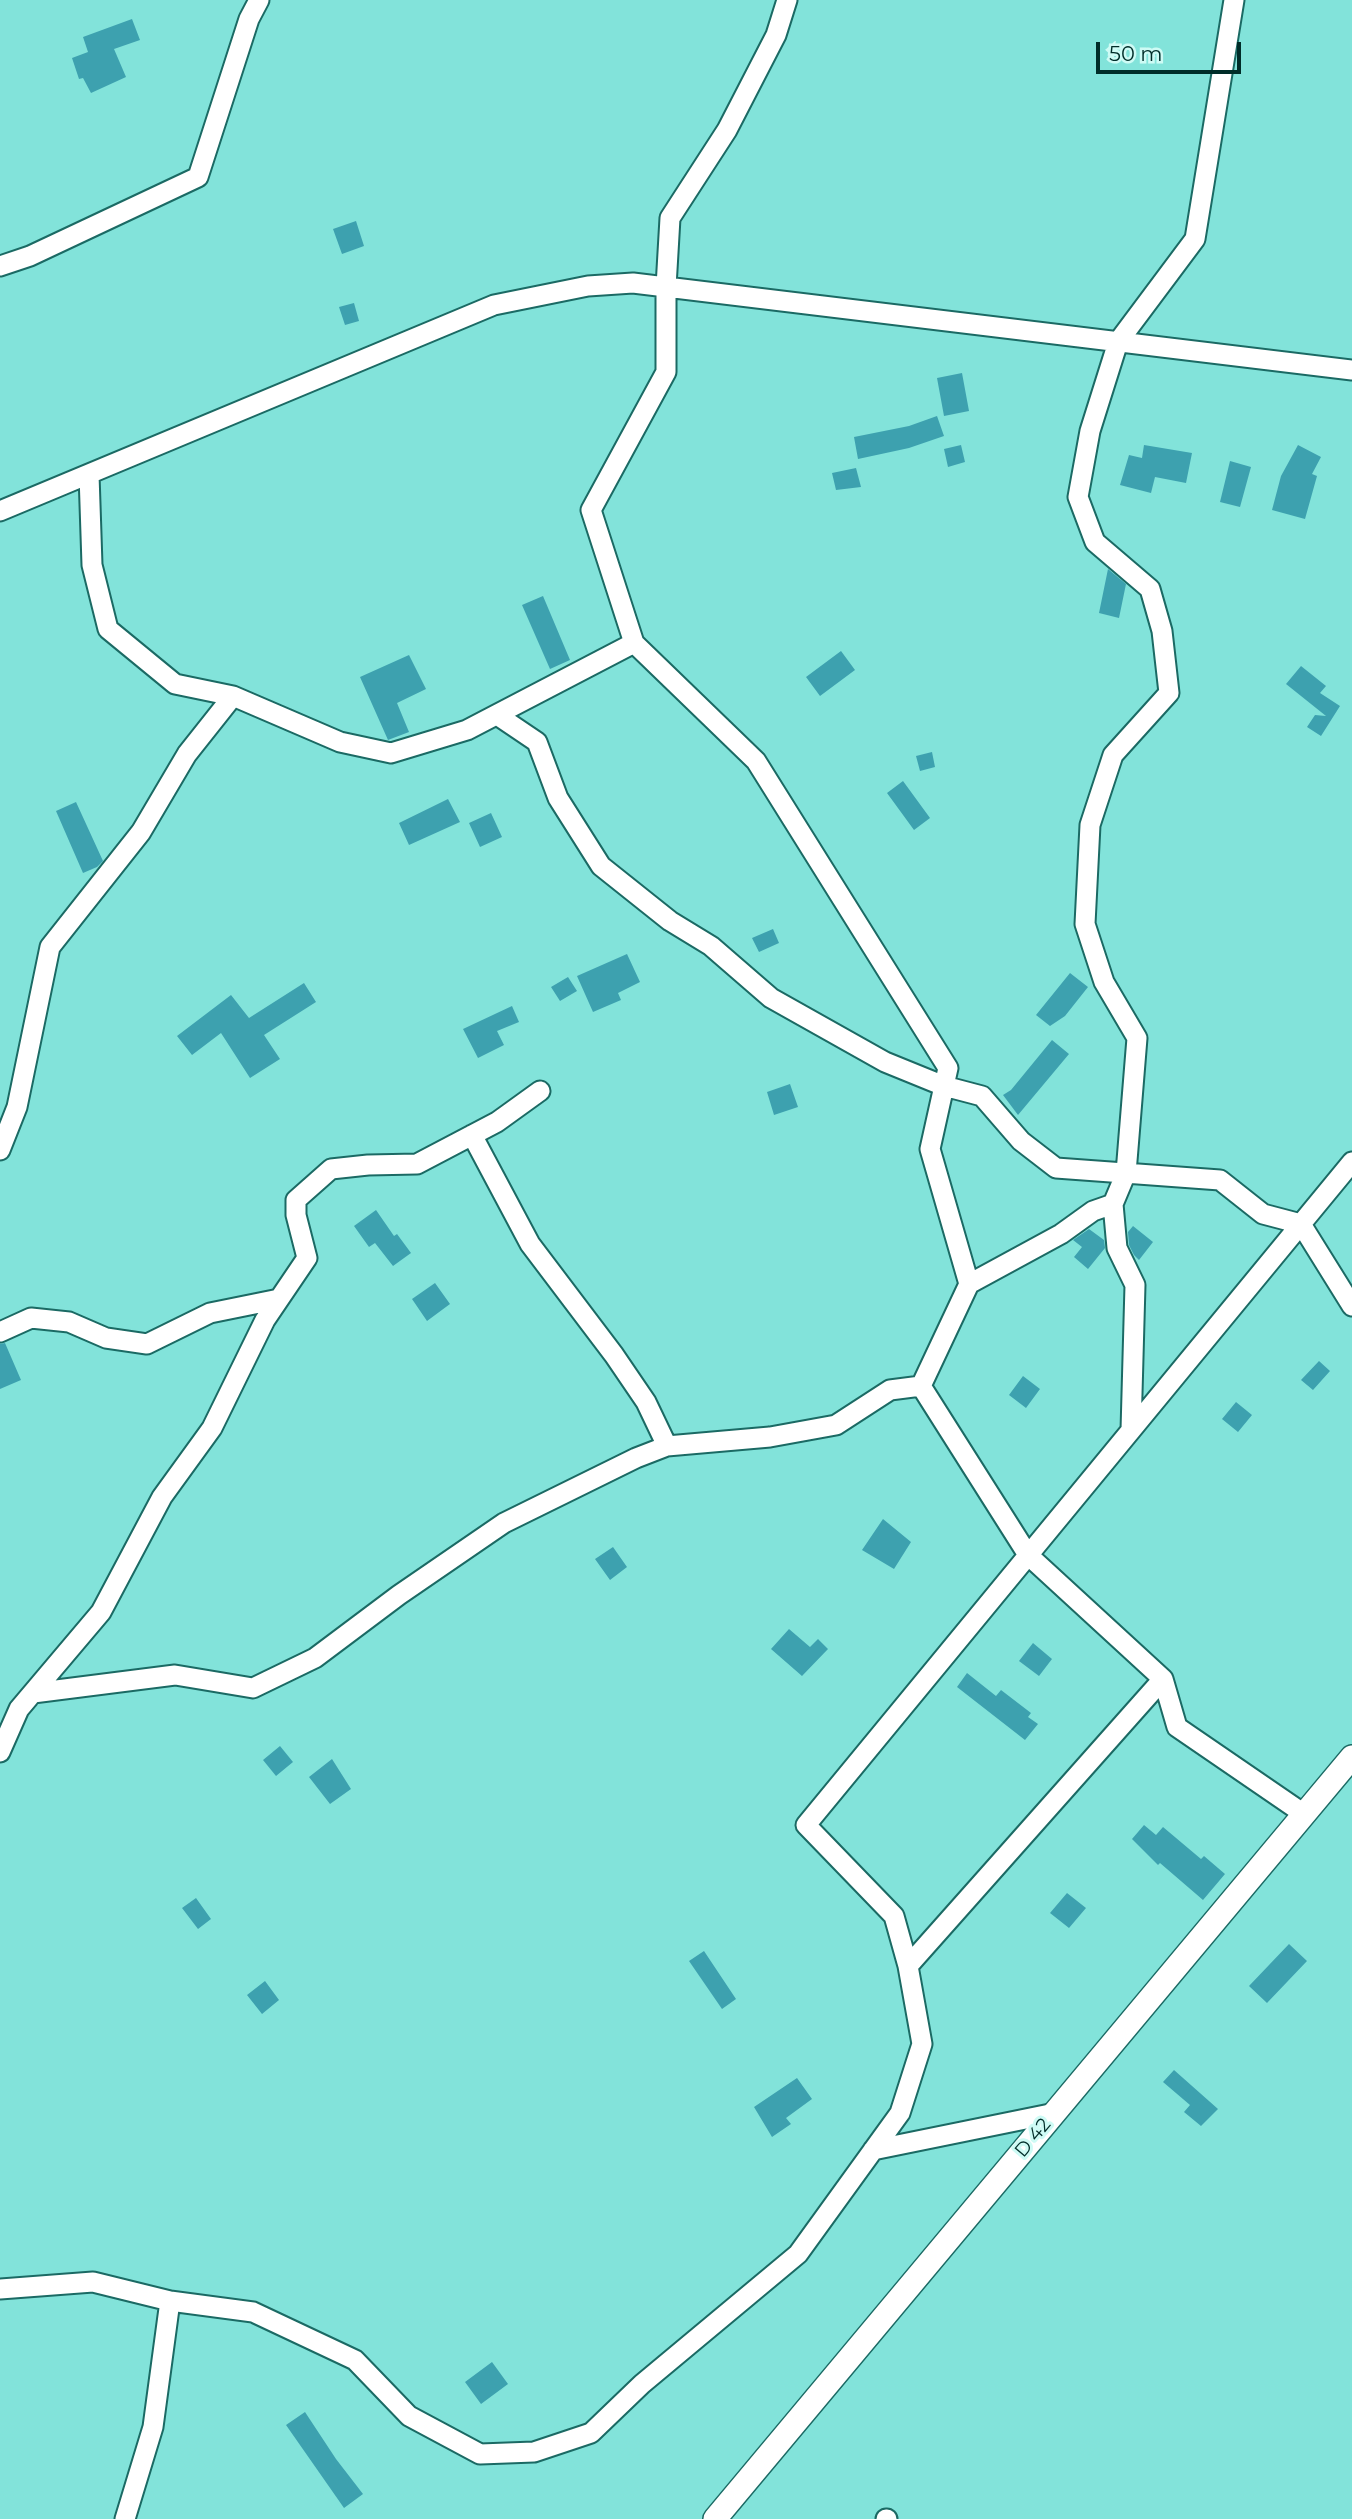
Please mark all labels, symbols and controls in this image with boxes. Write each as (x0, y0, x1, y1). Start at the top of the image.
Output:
scale bar (1100, 28, 1245, 72)
text: 50 m (1109, 41, 1163, 66)
street label: D 42 (1010, 2114, 1056, 2162)

